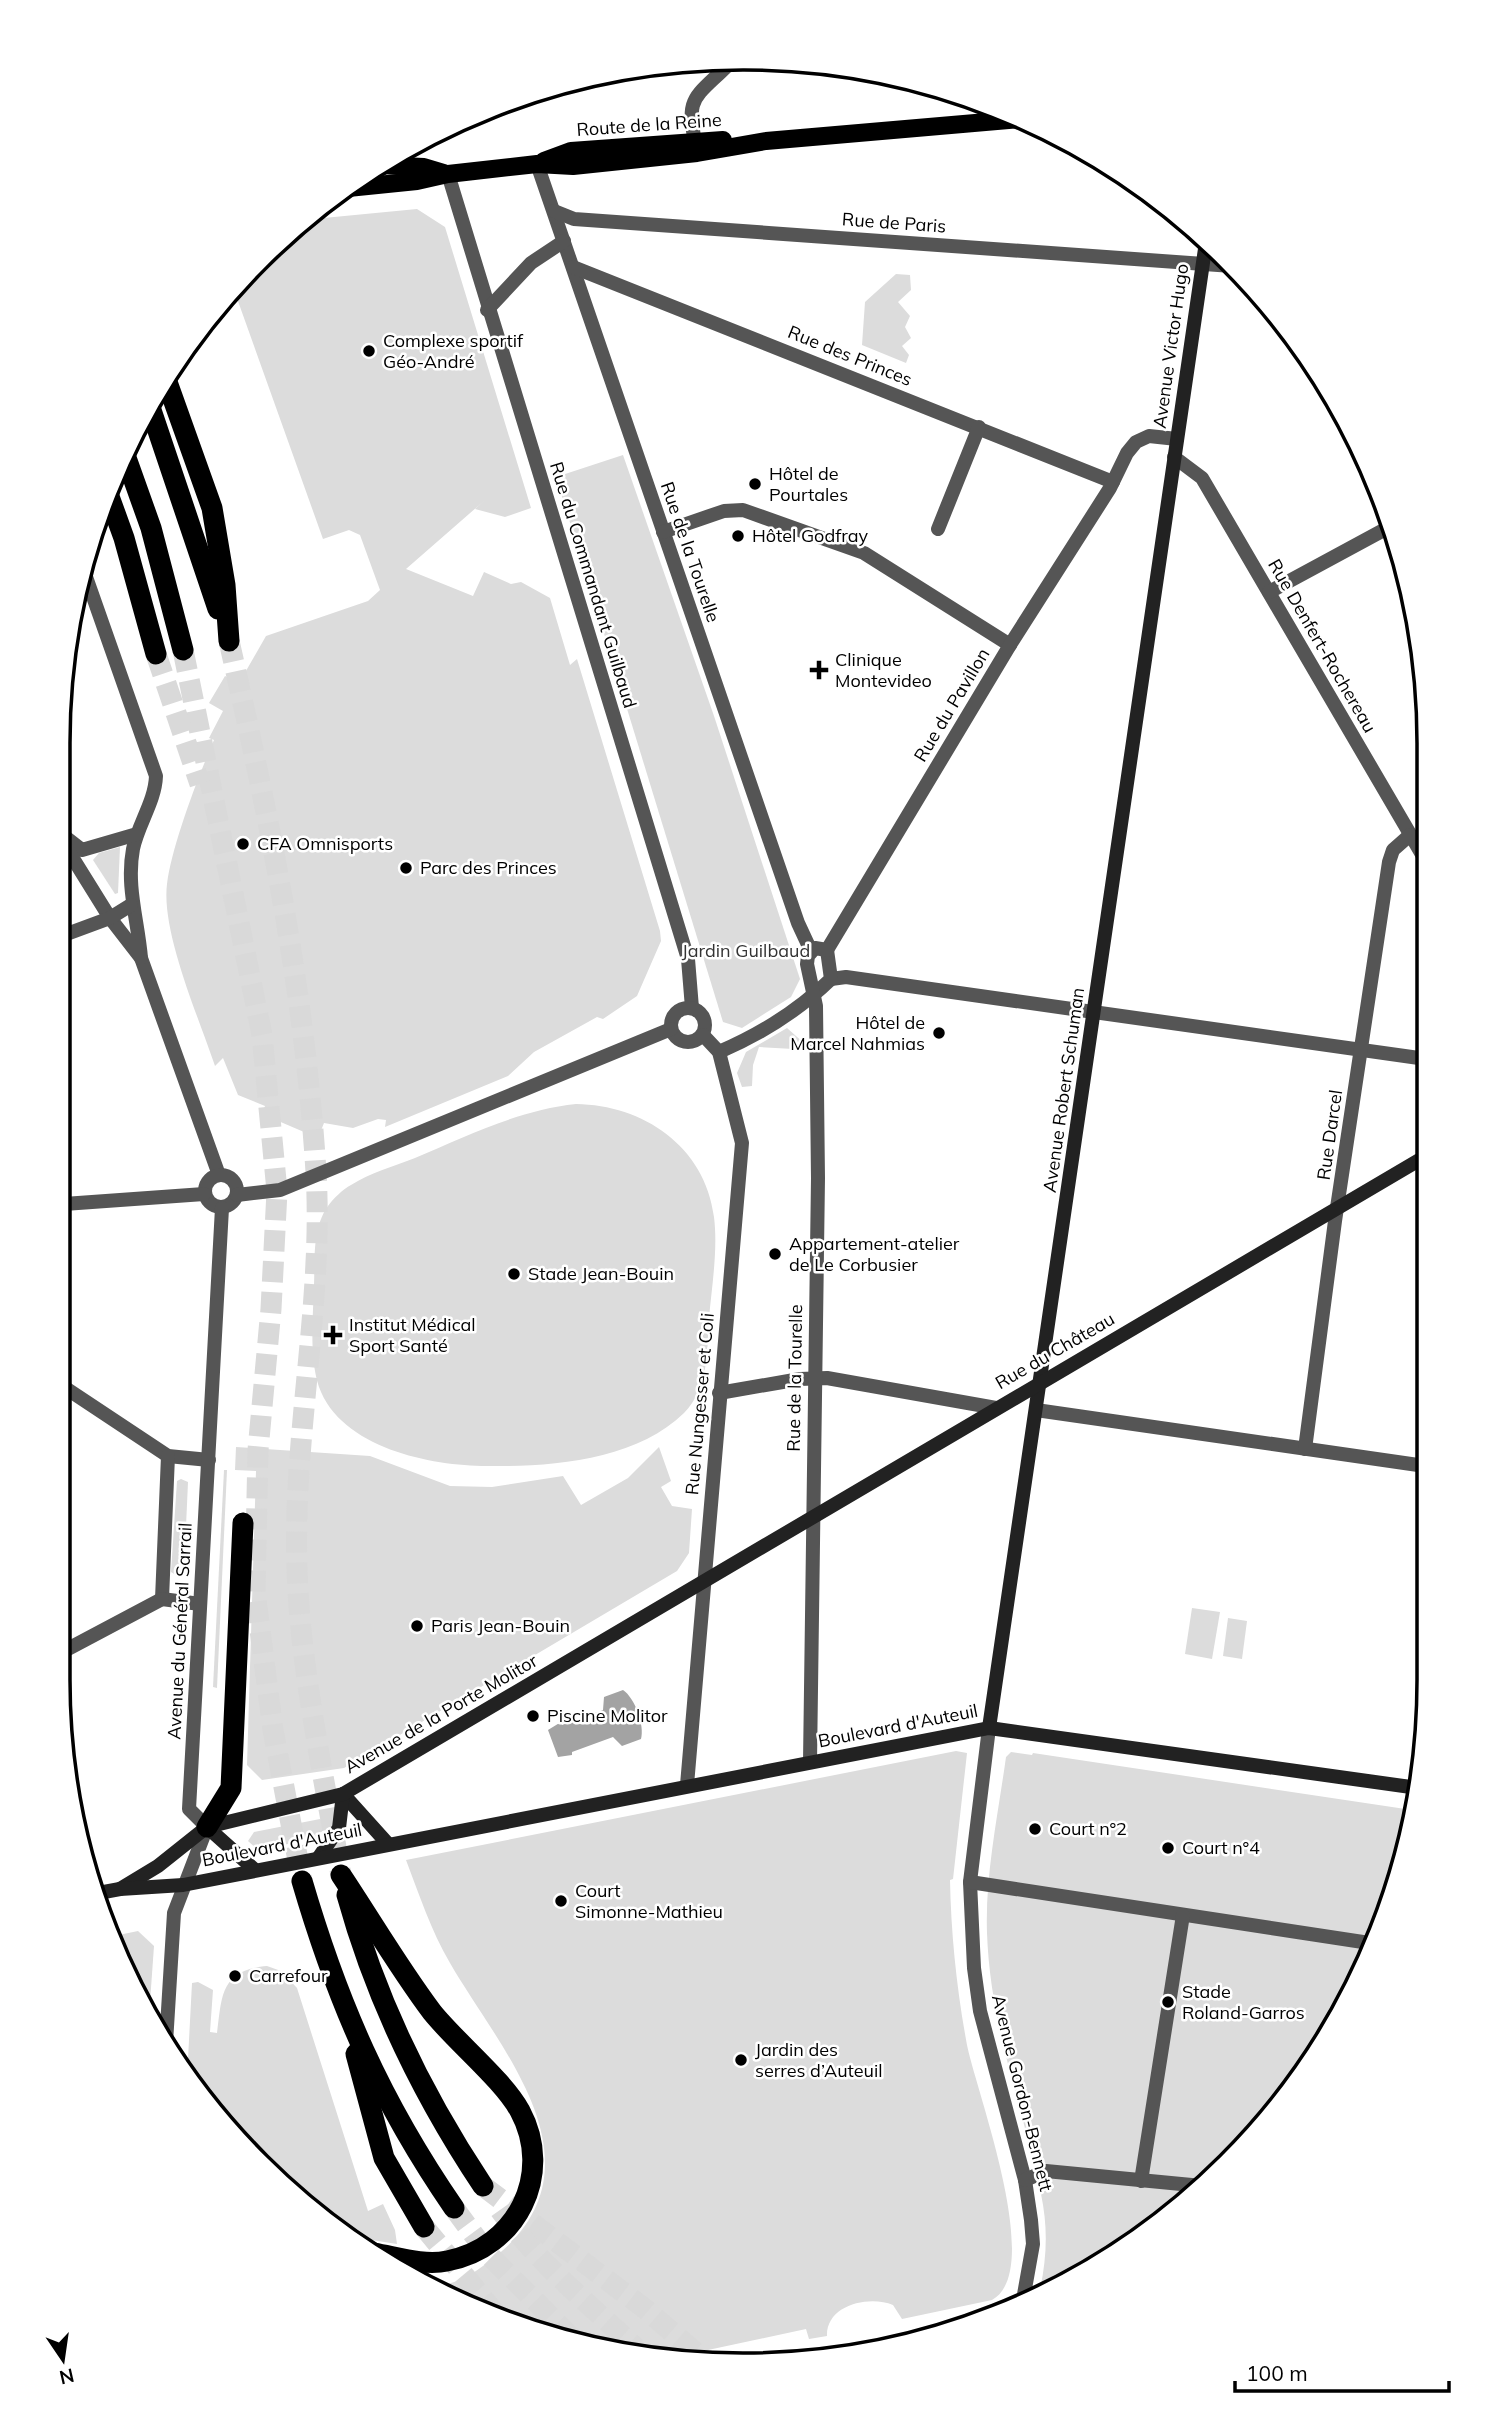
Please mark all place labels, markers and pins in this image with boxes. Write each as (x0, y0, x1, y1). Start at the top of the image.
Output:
place label: Complexe sportif Géo-André (383, 329, 524, 373)
marker: Complexe sportif Géo-André (361, 343, 377, 359)
place label: Hôtel de Pourtales (769, 462, 848, 506)
marker: Hôtel de Pourtales (747, 476, 763, 492)
place label: Hôtel Godfray (752, 524, 868, 547)
marker: Hôtel Godfray (730, 528, 746, 544)
place label: Clinique Montevideo (835, 648, 932, 692)
marker: Clinique Montevideo (809, 660, 829, 680)
place label: CFA Omnisports (257, 832, 393, 855)
marker: CFA Omnisports (235, 836, 251, 852)
place label: Parc des Princes (420, 856, 557, 879)
marker: Parc des Princes (398, 860, 414, 876)
place label: Hôtel de Marcel Nahmias (790, 1011, 925, 1055)
marker: Hôtel de Marcel Nahmias (931, 1025, 947, 1041)
place label: Appartement-atelier de Le Corbusier (789, 1232, 960, 1276)
marker: Appartement-atelier de Le Corbusier (767, 1246, 783, 1262)
place label: Stade Jean-Bouin (528, 1262, 674, 1285)
marker: Stade Jean-Bouin (506, 1266, 522, 1282)
place label: Institut Médical Sport Santé (349, 1313, 476, 1357)
marker: Institut Médical Sport Santé (323, 1325, 343, 1345)
place label: Paris Jean-Bouin (431, 1614, 570, 1637)
marker: Paris Jean-Bouin (409, 1618, 425, 1634)
place label: Piscine Molitor (547, 1704, 668, 1727)
marker: Piscine Molitor (525, 1708, 541, 1724)
place label: Court n°2 (1049, 1817, 1127, 1840)
marker: Court n°2 (1027, 1821, 1043, 1837)
place label: Court n°4 (1182, 1836, 1260, 1859)
marker: Court n°4 (1160, 1840, 1176, 1856)
place label: Court Simonne-Mathieu (575, 1879, 723, 1923)
marker: Court Simonne-Mathieu (553, 1893, 569, 1909)
place label: Carrefour (249, 1964, 328, 1987)
marker: Carrefour (227, 1968, 243, 1984)
place label: Stade Roland-Garros (1182, 1980, 1305, 2024)
marker: Stade Roland-Garros (1160, 1994, 1176, 2010)
place label: Jardin des serres d’Auteuil (755, 2038, 883, 2082)
marker: Jardin des serres d’Auteuil (733, 2052, 749, 2068)

